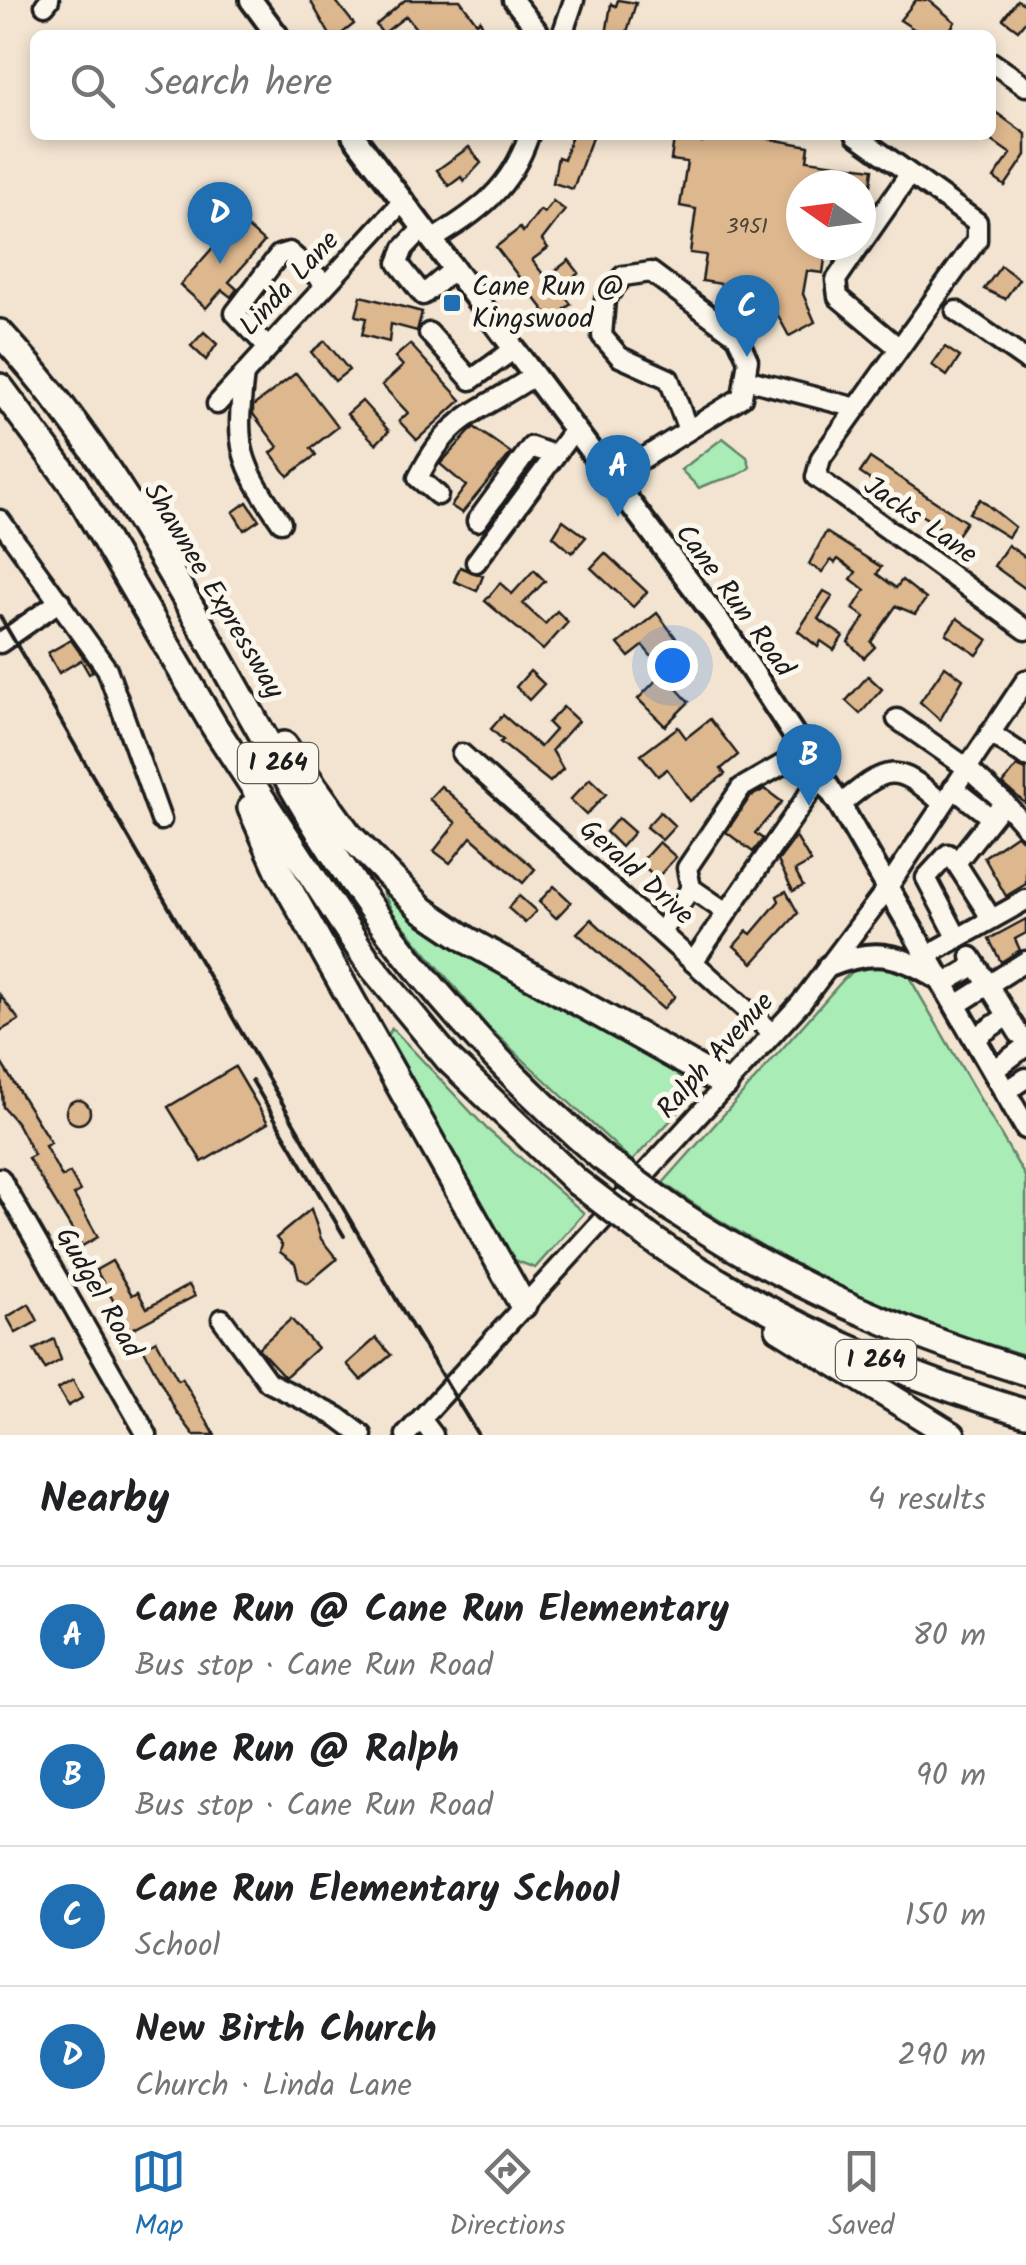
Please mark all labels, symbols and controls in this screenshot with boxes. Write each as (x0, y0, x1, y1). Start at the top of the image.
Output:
search box (30, 30, 996, 140)
text: Search here (145, 55, 332, 115)
icon: search (65, 58, 120, 113)
north arrow (786, 170, 876, 260)
pin: D (188, 182, 252, 264)
house number: 3951 (726, 210, 768, 245)
street label: Linda Lane (229, 220, 351, 347)
place label: Cane Run @ Kingswood (472, 265, 624, 342)
pin: C (714, 274, 780, 357)
marker: Cane Run @ Kingswood (441, 292, 463, 314)
pin: A (586, 434, 650, 517)
street label: Jacks Lane (853, 465, 987, 577)
street label: Shawnee Expressway (130, 474, 296, 709)
street label: Cane Run Road (663, 515, 806, 688)
your location (647, 640, 698, 691)
pin: B (776, 724, 842, 806)
road number: I 264 (238, 743, 318, 783)
street label: Gerald Drive (568, 809, 704, 938)
street label: Ralph Avenue (646, 982, 786, 1130)
street label: Gudgel Road (42, 1219, 154, 1368)
road number: I 264 (836, 1340, 916, 1380)
text: Nearby (40, 1467, 169, 1534)
text: 4 results (868, 1475, 986, 1526)
text: Cane Run @ Cane Run Elementary (135, 1581, 729, 1641)
text: A (62, 1611, 83, 1662)
text: 80 m (912, 1611, 986, 1662)
text: Bus stop · Cane Run Road (135, 1641, 493, 1692)
text: Cane Run @ Ralph (135, 1721, 459, 1781)
text: B (63, 1751, 82, 1802)
text: 90 m (916, 1751, 986, 1802)
text: Bus stop · Cane Run Road (135, 1781, 493, 1832)
text: Cane Run Elementary School (135, 1861, 620, 1921)
text: C (63, 1891, 82, 1942)
text: 150 m (904, 1891, 986, 1942)
text: School (135, 1921, 220, 1972)
text: New Birth Church (135, 2001, 437, 2061)
text: D (62, 2031, 83, 2082)
text: 290 m (897, 2031, 986, 2082)
text: Church · Linda Lane (135, 2061, 412, 2112)
tab: Map (131, 2144, 186, 2249)
tab: Directions (449, 2144, 565, 2249)
tab: Saved (828, 2144, 895, 2249)

